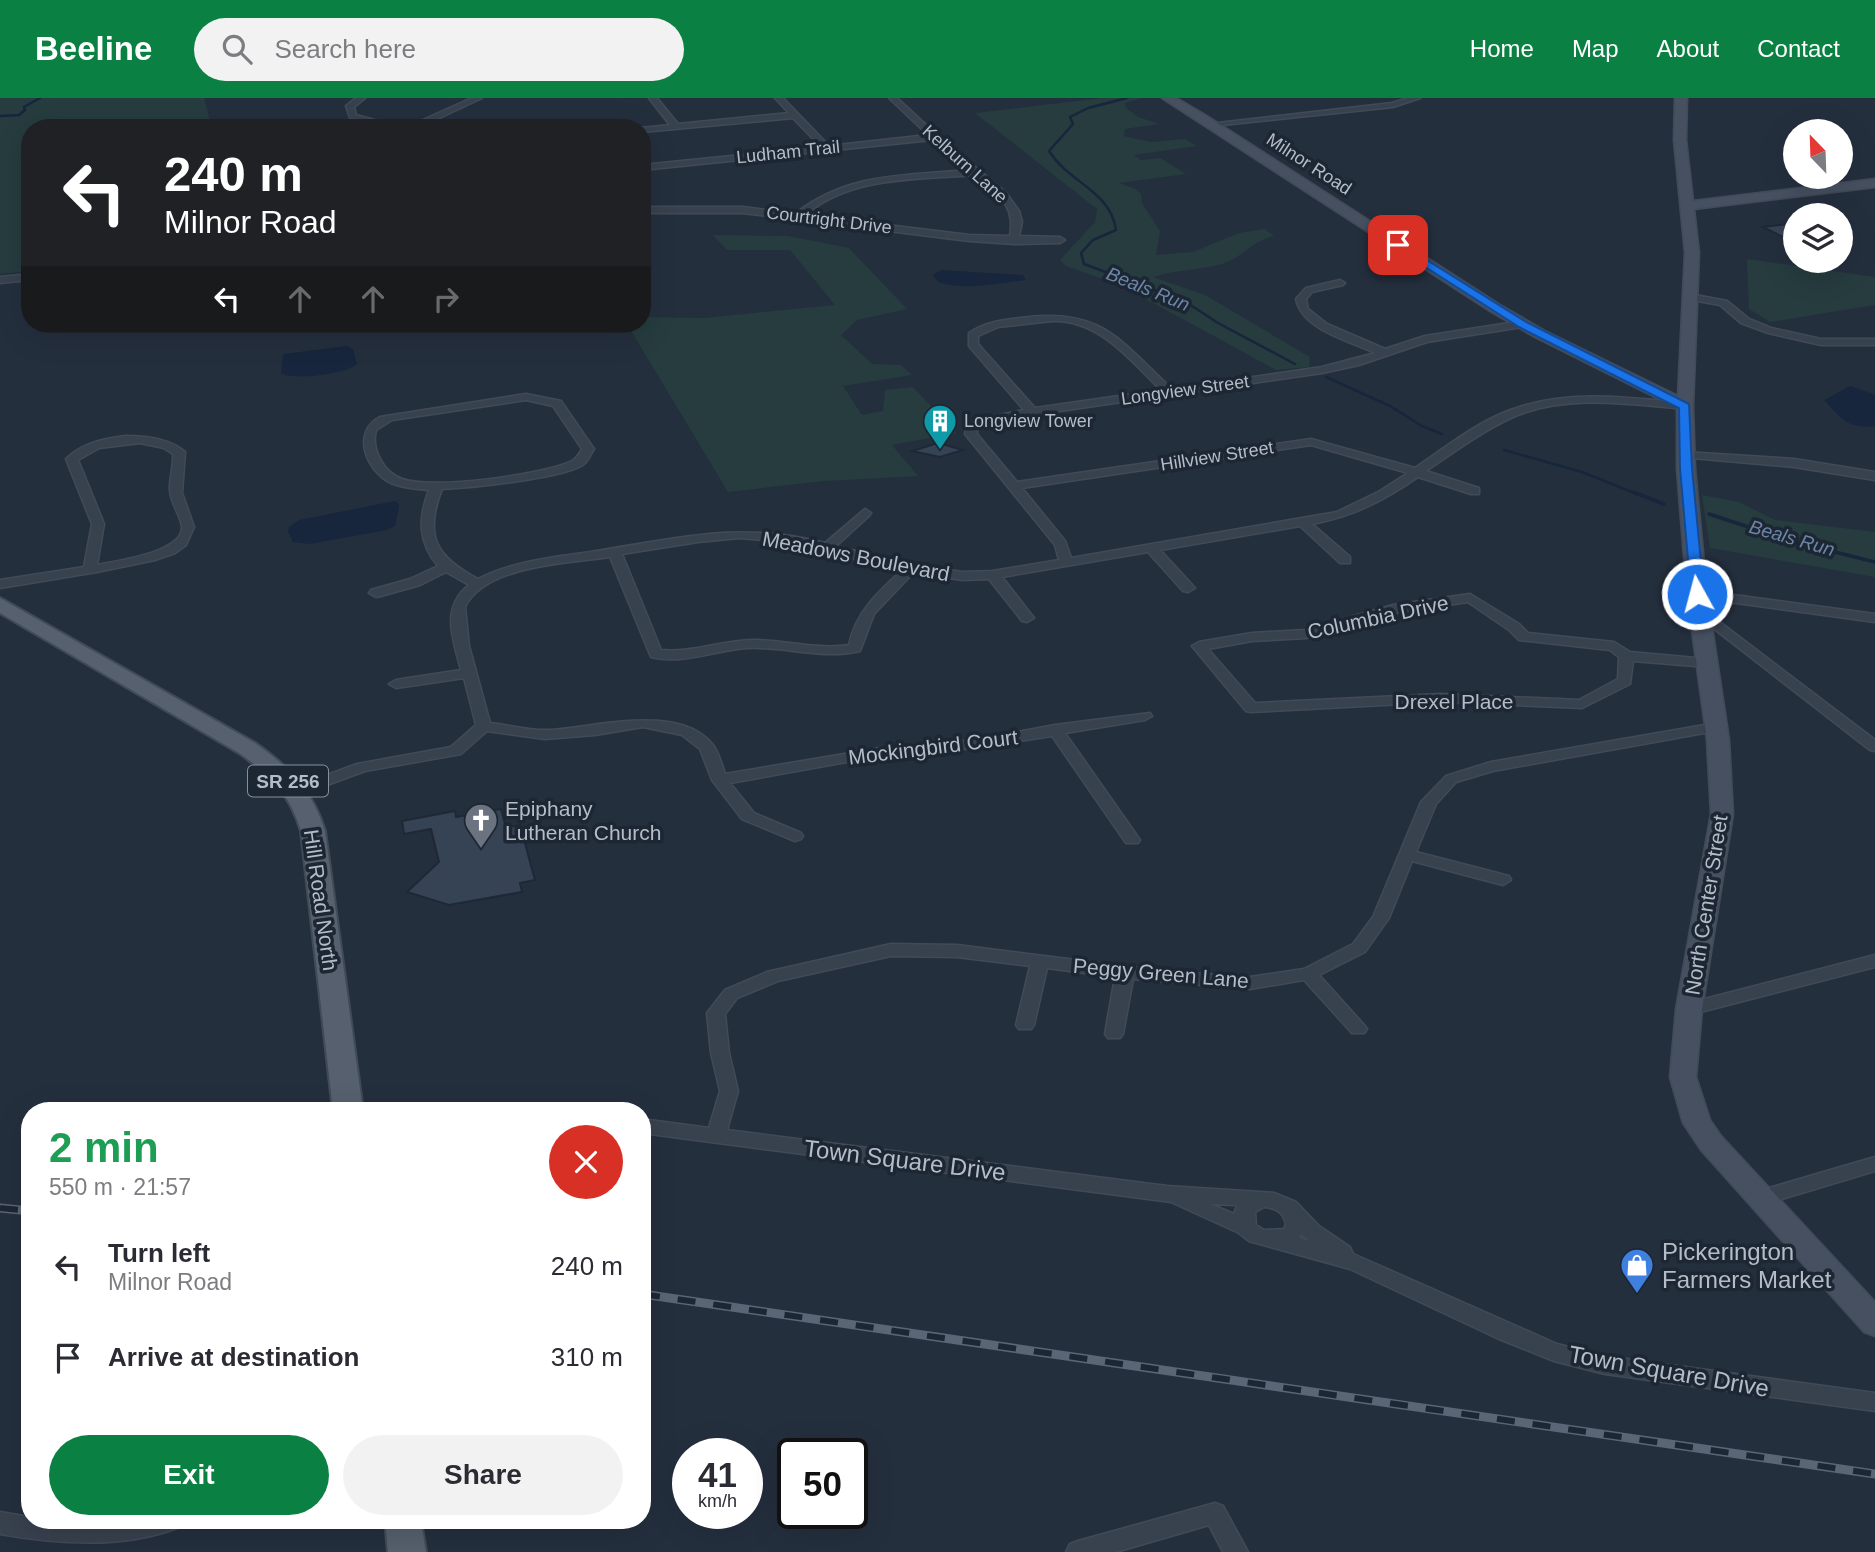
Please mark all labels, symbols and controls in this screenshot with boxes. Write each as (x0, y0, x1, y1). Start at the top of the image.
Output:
search box (194, 18, 684, 81)
text: Beeline (35, 30, 152, 67)
icon: search (218, 30, 256, 68)
text: Search here (274, 34, 416, 64)
text: Home (1470, 35, 1534, 62)
text: Map (1572, 35, 1619, 62)
text: About (1657, 35, 1719, 62)
text: Contact (1757, 35, 1840, 62)
north arrow (1783, 119, 1853, 189)
map controls (1783, 119, 1853, 273)
street label: Kelburn Lane (919, 121, 1011, 207)
street label: Milnor Road (1263, 129, 1355, 199)
street label: Ludham Trail (735, 137, 841, 167)
icon: left (49, 147, 140, 238)
text: 240 m (164, 147, 303, 201)
street label: Courtright Drive (765, 202, 893, 238)
button: layers (1783, 203, 1853, 273)
text: Milnor Road (164, 204, 337, 240)
pin (1368, 215, 1428, 275)
icon: arrive (1379, 226, 1417, 264)
water label: Beals Run (1103, 263, 1193, 315)
icon: left (208, 280, 246, 318)
icon: ahead (281, 280, 319, 318)
icon: ahead (354, 280, 392, 318)
icon: right (427, 280, 465, 318)
street label: Longview Street (1120, 371, 1250, 409)
building icon: Longview Tower (921, 402, 959, 451)
place label: Longview Tower (964, 411, 1093, 431)
street label: Hillview Street (1159, 437, 1275, 475)
water label: Beals Run (1747, 516, 1837, 560)
street label: Meadows Boulevard (760, 527, 952, 585)
position arrow (1660, 557, 1734, 631)
street label: Columbia Drive (1305, 591, 1451, 643)
street label: Drexel Place (1394, 690, 1514, 713)
street label: Mockingbird Court (847, 725, 1019, 769)
road number: SR 256 (248, 766, 328, 796)
place label: Epiphany Lutheran Church (505, 797, 661, 844)
church icon: Epiphany Lutheran Church (462, 801, 500, 850)
street label: North Center Street (1680, 813, 1732, 997)
street label: Hill Road North (300, 828, 342, 972)
street label: Peggy Green Lane (1072, 954, 1250, 992)
text: 2 min (49, 1124, 159, 1171)
button: close (549, 1125, 623, 1199)
street label: Town Square Drive (803, 1134, 1007, 1186)
text: 550 m · 21:57 (49, 1174, 191, 1200)
text: Turn left (108, 1238, 210, 1268)
place label: Pickerington Farmers Market (1662, 1238, 1832, 1293)
shop icon: Pickerington Farmers Market (1618, 1246, 1656, 1295)
icon: left (49, 1248, 87, 1286)
text: 240 m (551, 1251, 623, 1281)
text: Milnor Road (108, 1269, 232, 1295)
icon: arrive (49, 1339, 87, 1377)
street label: Town Square Drive (1567, 1340, 1771, 1402)
text: Arrive at destination (108, 1342, 359, 1372)
text: 310 m (551, 1342, 623, 1372)
button: Exit (49, 1435, 329, 1515)
button: Share (343, 1435, 623, 1515)
speed limit sign: 50 (777, 1438, 868, 1529)
text: 41 (698, 1455, 737, 1494)
text: km/h (698, 1491, 737, 1511)

